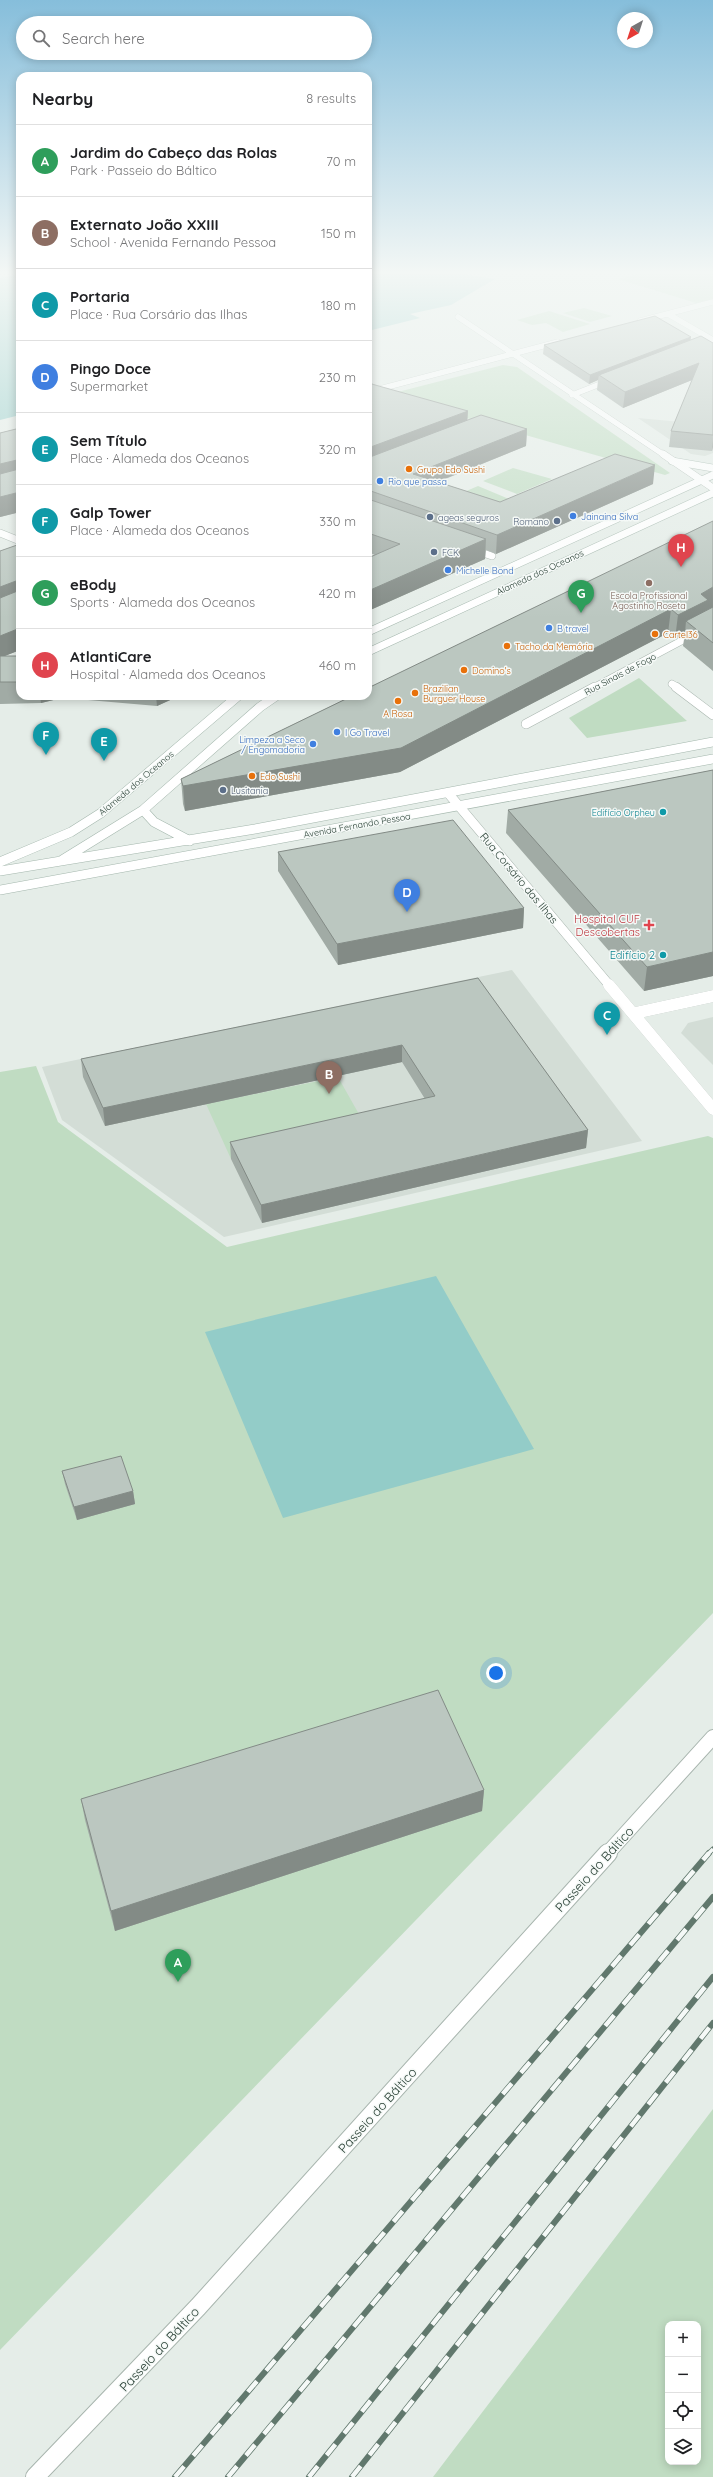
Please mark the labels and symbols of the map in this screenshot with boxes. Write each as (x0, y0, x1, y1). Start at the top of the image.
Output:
north arrow (617, 12, 653, 48)
marker: Grupo Edo Sushi (404, 464, 414, 474)
place label: Grupo Edo Sushi (417, 464, 485, 475)
marker: Rio que passa (375, 476, 385, 486)
place label: Rio que passa (388, 476, 447, 487)
marker: Jainaina Silva (568, 511, 578, 521)
place label: Jainaina Silva (581, 511, 638, 522)
marker: ageas seguros (425, 512, 435, 522)
place label: ageas seguros (438, 512, 499, 523)
place label: Romano (513, 516, 549, 527)
marker: Romano (552, 516, 562, 526)
pin: H (668, 534, 694, 567)
marker: FCK (429, 547, 439, 557)
place label: FCK (442, 547, 459, 558)
street label: Alameda dos Oceanos (495, 547, 585, 597)
marker: Michelle Bond (443, 565, 453, 575)
place label: Michelle Bond (456, 565, 514, 576)
marker: Escola Profissional Agostinho Roseta (644, 578, 654, 588)
pin: G (568, 580, 594, 613)
place label: Escola Profissional Agostinho Roseta (610, 590, 688, 611)
marker: B travel (544, 623, 554, 633)
place label: B travel (557, 623, 589, 634)
marker: Cartel36 (650, 629, 660, 639)
place label: Cartel36 (663, 629, 698, 640)
marker: Tacho da Memória (502, 641, 512, 651)
place label: Tacho da Memória (515, 641, 593, 652)
street label: Rua Sinais de Fogo (582, 650, 658, 698)
marker: Domino's (459, 665, 469, 675)
place label: Domino's (472, 665, 511, 676)
place label: Brazilian Burguer House (423, 683, 485, 704)
marker: Brazilian Burguer House (410, 688, 420, 698)
marker: A Rosa (393, 696, 403, 706)
place label: A Rosa (383, 708, 413, 719)
pin: F (33, 722, 59, 755)
marker: I Go Travel (332, 727, 342, 737)
place label: I Go Travel (345, 727, 389, 738)
pin: E (91, 728, 117, 761)
place label: Limpeza a Seco / Engomadoria (239, 734, 305, 755)
marker: Limpeza a Seco / Engomadoria (308, 739, 318, 749)
street label: Alameda dos Oceanos (96, 748, 176, 818)
marker: Edo Sushi (247, 771, 257, 781)
place label: Edo Sushi (260, 771, 300, 782)
marker: Lusitania (218, 785, 228, 795)
place label: Lusitania (231, 785, 268, 796)
place label: Edifício Orpheu (592, 807, 655, 818)
marker: Edifício Orpheu (658, 807, 668, 817)
street label: Avenida Fernando Pessoa (303, 810, 411, 840)
street label: Rua Corsário das Ilhas (477, 830, 561, 926)
pin: D (394, 879, 420, 912)
place label: Hospital CUF Descobertas (574, 912, 640, 939)
marker: Hospital CUF Descobertas (643, 919, 655, 931)
place label: Edifício 2 (610, 948, 655, 962)
marker: Edifício 2 (658, 950, 668, 960)
pin: C (594, 1002, 620, 1035)
pin: B (316, 1061, 342, 1094)
your location (486, 1663, 506, 1683)
street label: Passeio do Báltico (551, 1823, 637, 1915)
pin: A (165, 1949, 191, 1982)
street label: Passeio do Báltico (334, 2064, 420, 2156)
street label: Passeio do Báltico (116, 2303, 202, 2395)

